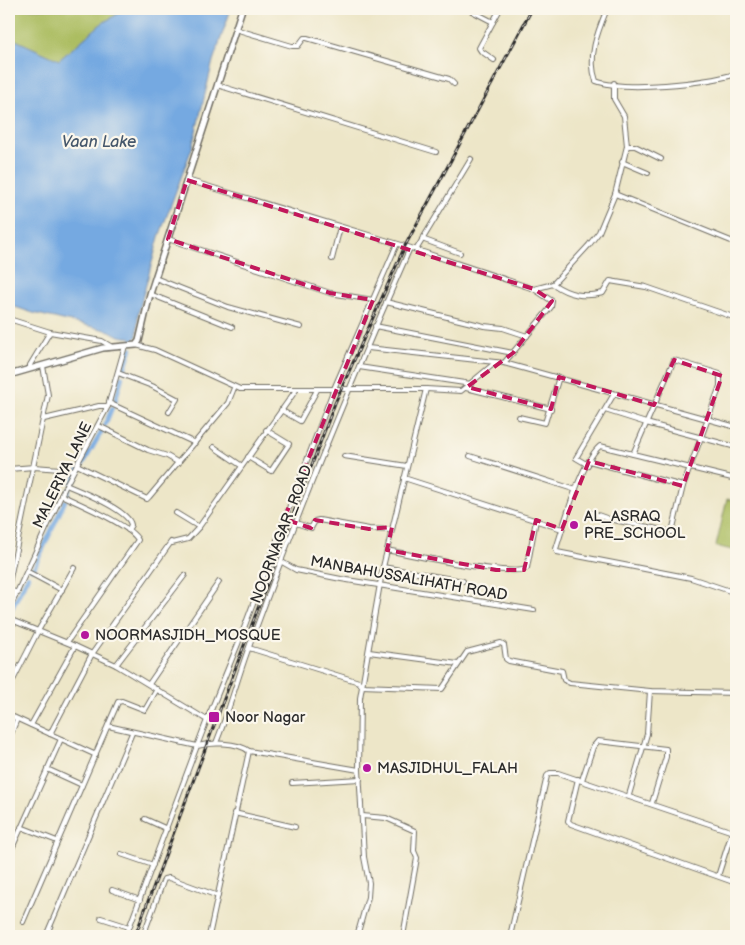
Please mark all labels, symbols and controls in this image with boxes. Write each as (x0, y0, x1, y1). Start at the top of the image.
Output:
water label: Vaan Lake (62, 133, 136, 152)
street label: MALERIYA LANE (29, 419, 96, 531)
street label: NOORNAGAR_ROAD (246, 462, 317, 606)
place label: AL_ASRAQ PRE_SCHOOL (584, 507, 686, 543)
marker: AL_ASRAQ PRE_SCHOOL (568, 519, 580, 531)
street label: MANBAHUSSALIHATH ROAD (309, 552, 509, 605)
place label: NOORMASJIDH_MOSQUE (95, 626, 281, 645)
marker: NOORMASJIDH_MOSQUE (79, 629, 91, 641)
place label: Noor Nagar (225, 708, 306, 727)
marker: Noor Nagar (207, 710, 221, 724)
place label: MASJIDHUL_FALAH (377, 759, 518, 778)
marker: MASJIDHUL_FALAH (361, 762, 373, 774)

